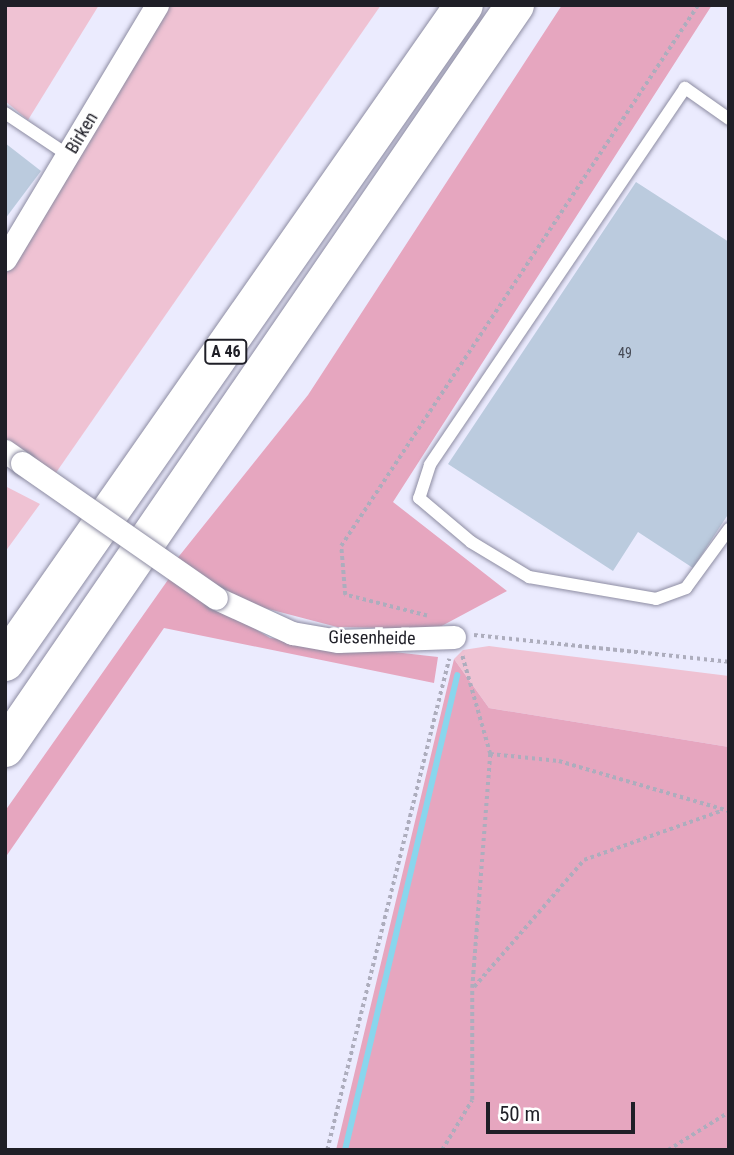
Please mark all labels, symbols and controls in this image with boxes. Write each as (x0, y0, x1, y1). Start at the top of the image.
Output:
street label: Birken (61, 108, 103, 158)
road number: A 46 (203, 340, 249, 364)
house number: 49 (618, 345, 632, 361)
street label: Giesenheide (328, 626, 416, 650)
scale bar (489, 1088, 638, 1132)
text: 50 m (499, 1102, 540, 1126)

